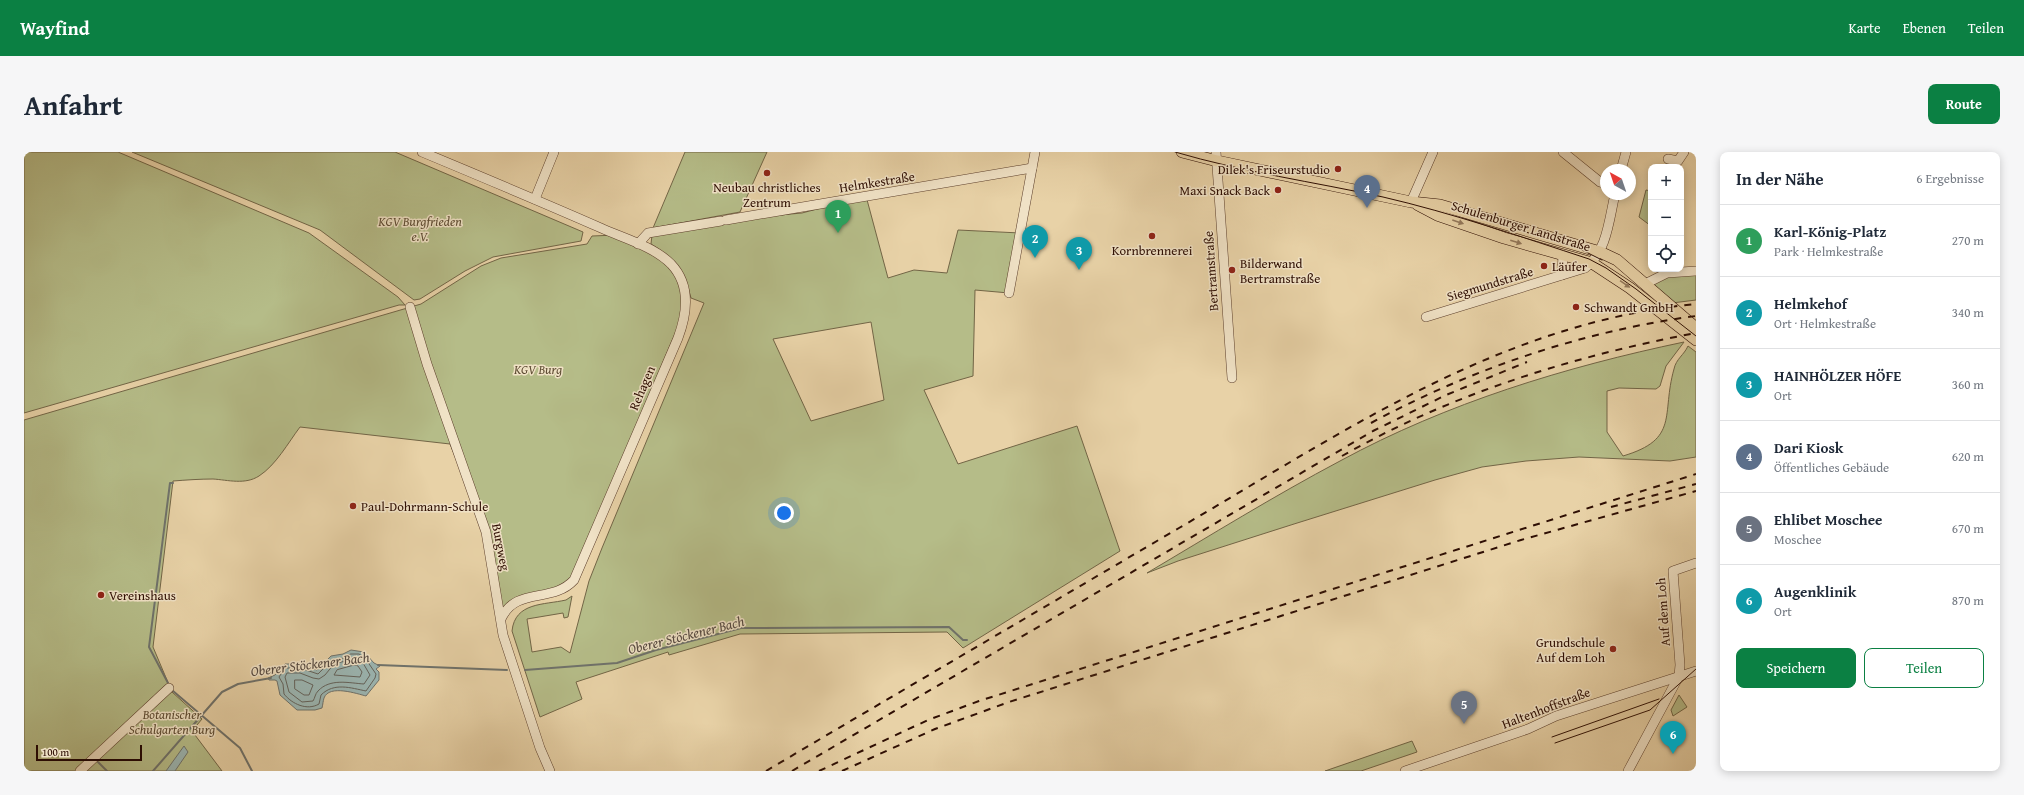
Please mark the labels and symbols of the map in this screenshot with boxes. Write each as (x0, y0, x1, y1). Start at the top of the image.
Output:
place label: Dilek's Friseurstudio (1218, 160, 1330, 179)
marker: Dilek's Friseurstudio (1333, 164, 1343, 174)
north arrow (1600, 164, 1636, 200)
street label: Helmkestraße (838, 167, 916, 197)
marker: Neubau christliches Zentrum (762, 168, 772, 178)
pin: 4 (1354, 175, 1380, 208)
place label: Neubau christliches Zentrum (713, 178, 821, 212)
place label: Maxi Snack Back (1180, 181, 1270, 200)
marker: Maxi Snack Back (1273, 185, 1283, 195)
street label: Schulenburger Landstraße (1449, 196, 1593, 256)
pin: 1 (825, 200, 851, 233)
park label: KGV Burgfrieden e.V. (377, 212, 462, 246)
one-way arrow (1453, 219, 1465, 225)
pin: 2 (1022, 225, 1048, 258)
street label: Bertramstraße (1199, 230, 1223, 312)
marker: Kornbrennerei (1147, 231, 1157, 241)
pin: 3 (1066, 237, 1092, 270)
one-way arrow (1511, 239, 1523, 245)
place label: Kornbrennerei (1112, 241, 1193, 260)
place label: Bilderwand Bertramstraße (1240, 254, 1320, 288)
place label: Läufer (1552, 257, 1588, 276)
marker: Läufer (1539, 261, 1549, 271)
street label: Siegmundstraße (1445, 262, 1535, 306)
marker: Bilderwand Bertramstraße (1227, 265, 1237, 275)
one-way arrow (1620, 280, 1630, 288)
place label: Schwandt GmbH (1584, 298, 1674, 317)
marker: Schwandt GmbH (1571, 302, 1581, 312)
park label: KGV Burg (513, 360, 562, 379)
street label: Rehagen (624, 362, 660, 413)
place label: Paul-Dohrmann-Schule (361, 497, 488, 516)
marker: Paul-Dohrmann-Schule (348, 501, 358, 511)
your location (774, 503, 794, 523)
street label: Burgweg (487, 522, 515, 573)
street label: Auf dem Loh (1651, 576, 1675, 647)
place label: Vereinshaus (109, 586, 176, 605)
marker: Vereinshaus (96, 590, 106, 600)
water label: Oberer Stöckener Bach (626, 611, 746, 659)
place label: Grundschule Auf dem Loh (1536, 633, 1606, 667)
marker: Grundschule Auf dem Loh (1608, 644, 1618, 654)
water label: Oberer Stöckener Bach (249, 647, 371, 681)
street label: Haltenhoffstraße (1499, 682, 1593, 734)
pin: 5 (1451, 691, 1477, 724)
park label: Botanischer Schulgarten Burg (129, 705, 215, 739)
pin: 6 (1660, 721, 1686, 754)
scale bar (36, 743, 142, 762)

